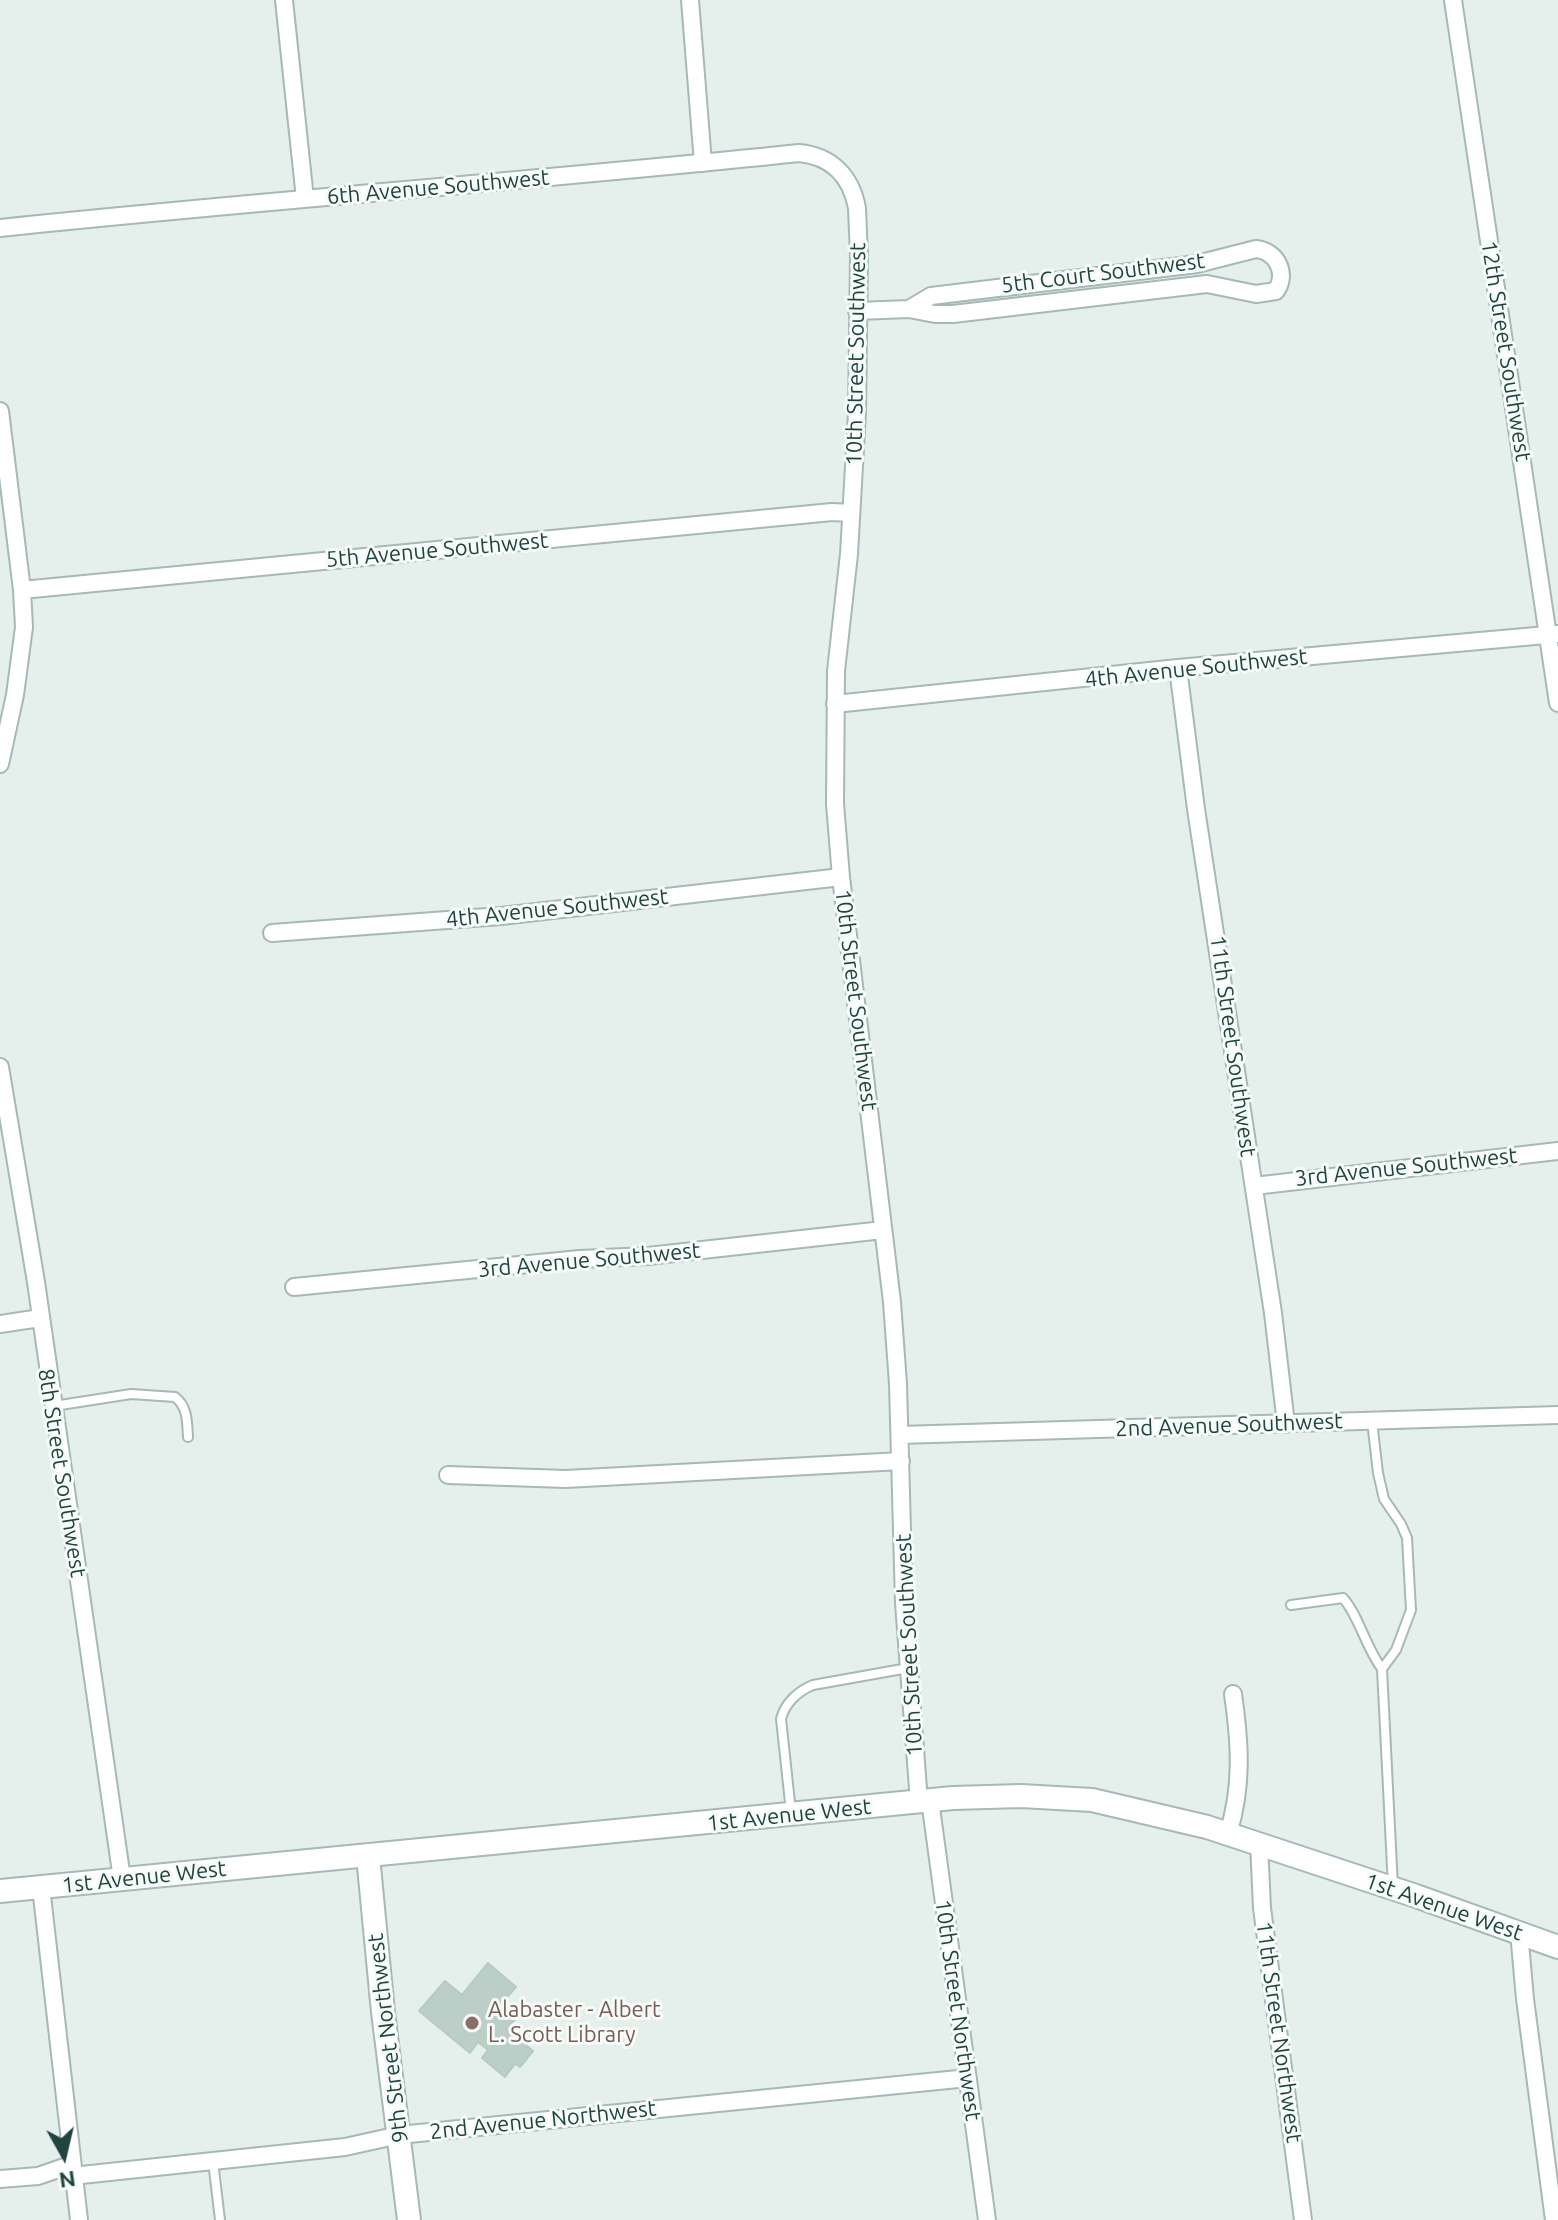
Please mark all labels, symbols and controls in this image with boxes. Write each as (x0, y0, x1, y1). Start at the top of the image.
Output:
street label: 6th Avenue Southwest (326, 164, 550, 210)
street label: 12th Street Southwest (1476, 239, 1536, 463)
street label: 10th Street Southwest (841, 242, 871, 466)
street label: 5th Court Southwest (1000, 247, 1206, 299)
street label: 5th Avenue Southwest (325, 527, 549, 573)
street label: 4th Avenue Southwest (1084, 643, 1308, 693)
street label: 4th Avenue Southwest (445, 883, 669, 933)
street label: 10th Street Southwest (829, 888, 883, 1112)
street label: 11th Street Southwest (1204, 934, 1262, 1158)
street label: 3rd Avenue Southwest (1294, 1142, 1518, 1192)
street label: 3rd Avenue Southwest (477, 1237, 701, 1283)
street label: 8th Street Southwest (32, 1367, 92, 1579)
street label: 2nd Avenue Southwest (1115, 1408, 1343, 1442)
street label: 10th Street Southwest (890, 1533, 928, 1757)
street label: 1st Avenue West (705, 1793, 873, 1837)
street label: 1st Avenue West (60, 1855, 228, 1899)
street label: 1st Avenue West (1362, 1868, 1526, 1946)
street label: 10th Street Northwest (929, 1898, 987, 2122)
street label: 11th Street Northwest (1250, 1920, 1308, 2144)
street label: 9th Street Northwest (362, 1932, 414, 2144)
place label: Alabaster - Albert L. Scott Library (488, 1997, 661, 2048)
marker: Alabaster - Albert L. Scott Library (463, 2014, 481, 2032)
street label: 2nd Avenue Northwest (428, 2095, 658, 2145)
north arrow (24, 2116, 104, 2196)
text: N (58, 2167, 77, 2194)

